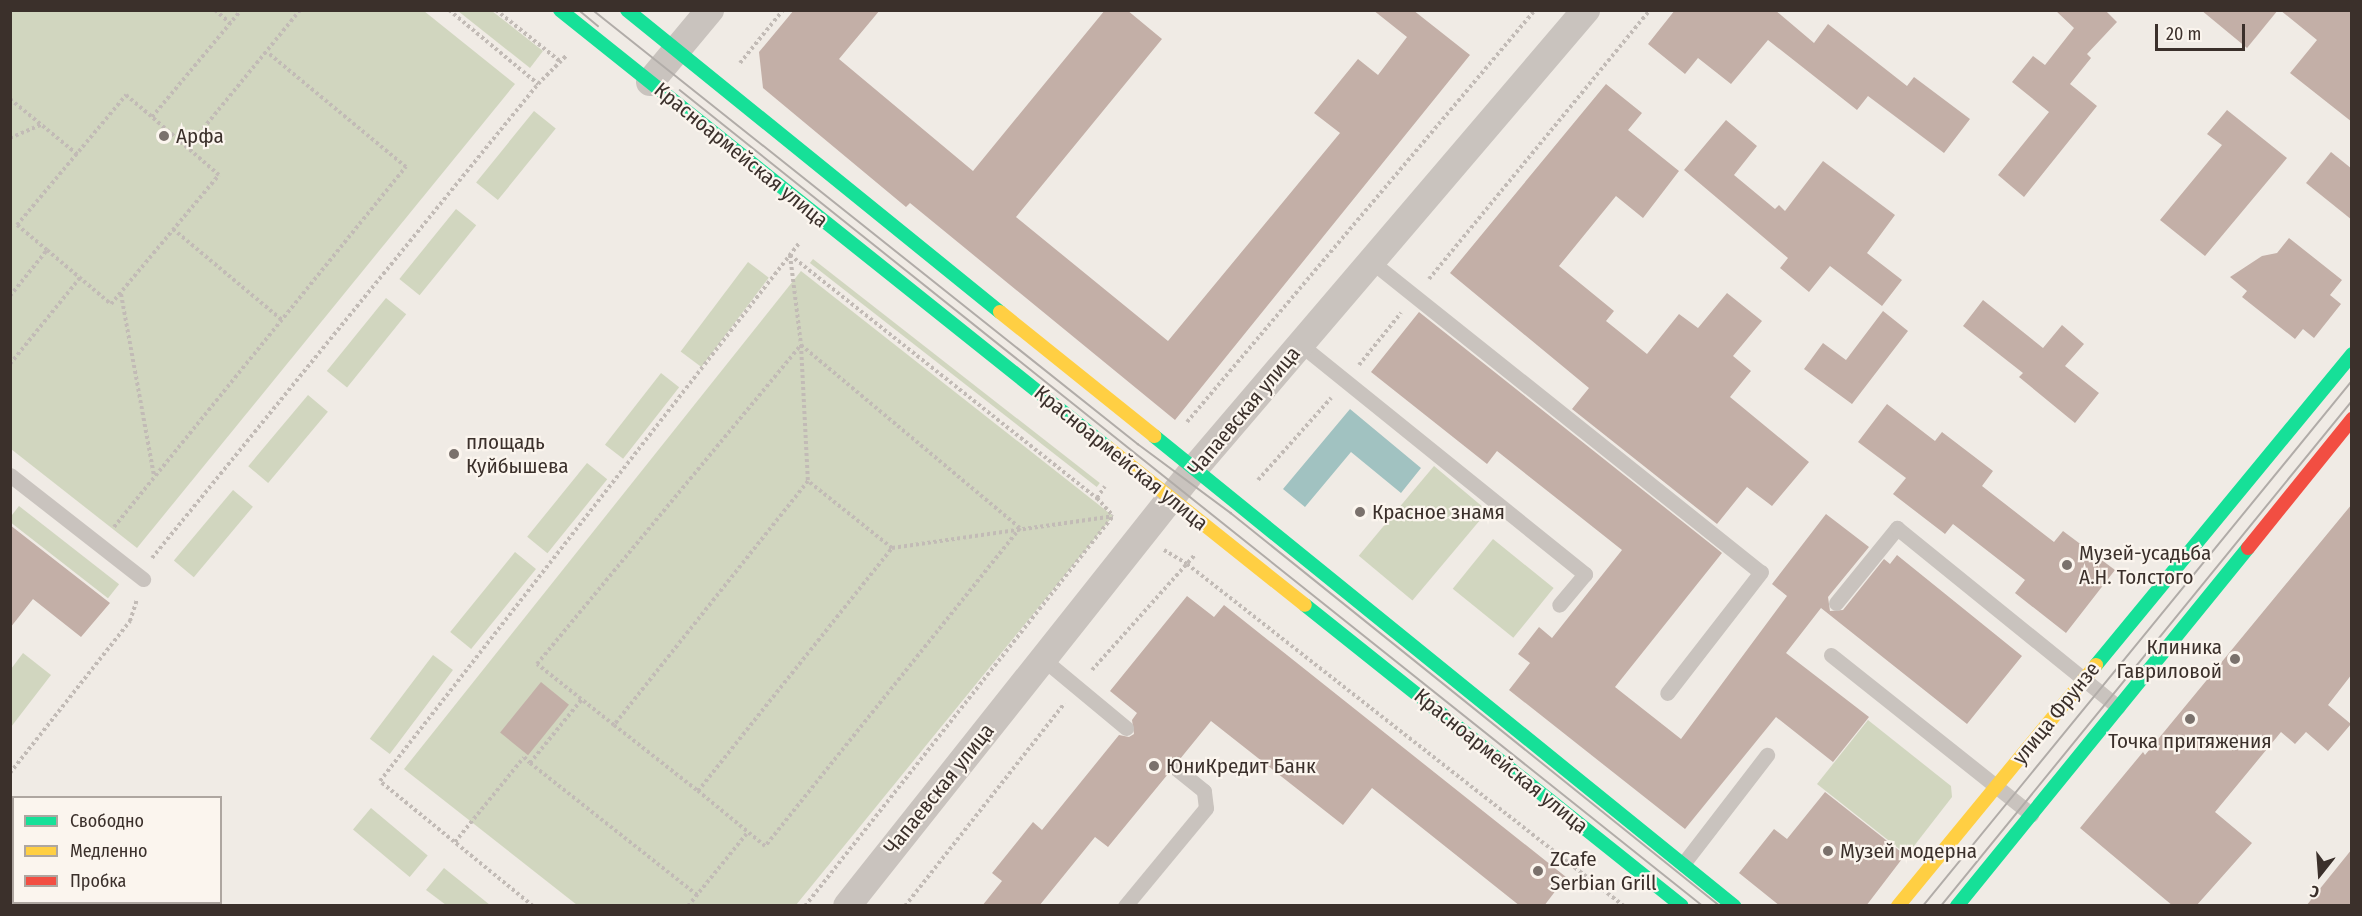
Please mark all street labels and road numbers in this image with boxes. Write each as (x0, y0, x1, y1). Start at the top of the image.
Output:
street label: Красноармейская улица (649, 77, 833, 233)
street label: Чапаевская улица (1183, 341, 1305, 481)
street label: Красноармейская улица (1029, 380, 1213, 536)
street label: улица Фрунзе (2007, 657, 2105, 769)
street label: Красноармейская улица (1409, 683, 1593, 839)
street label: Чапаевская улица (879, 719, 999, 859)

